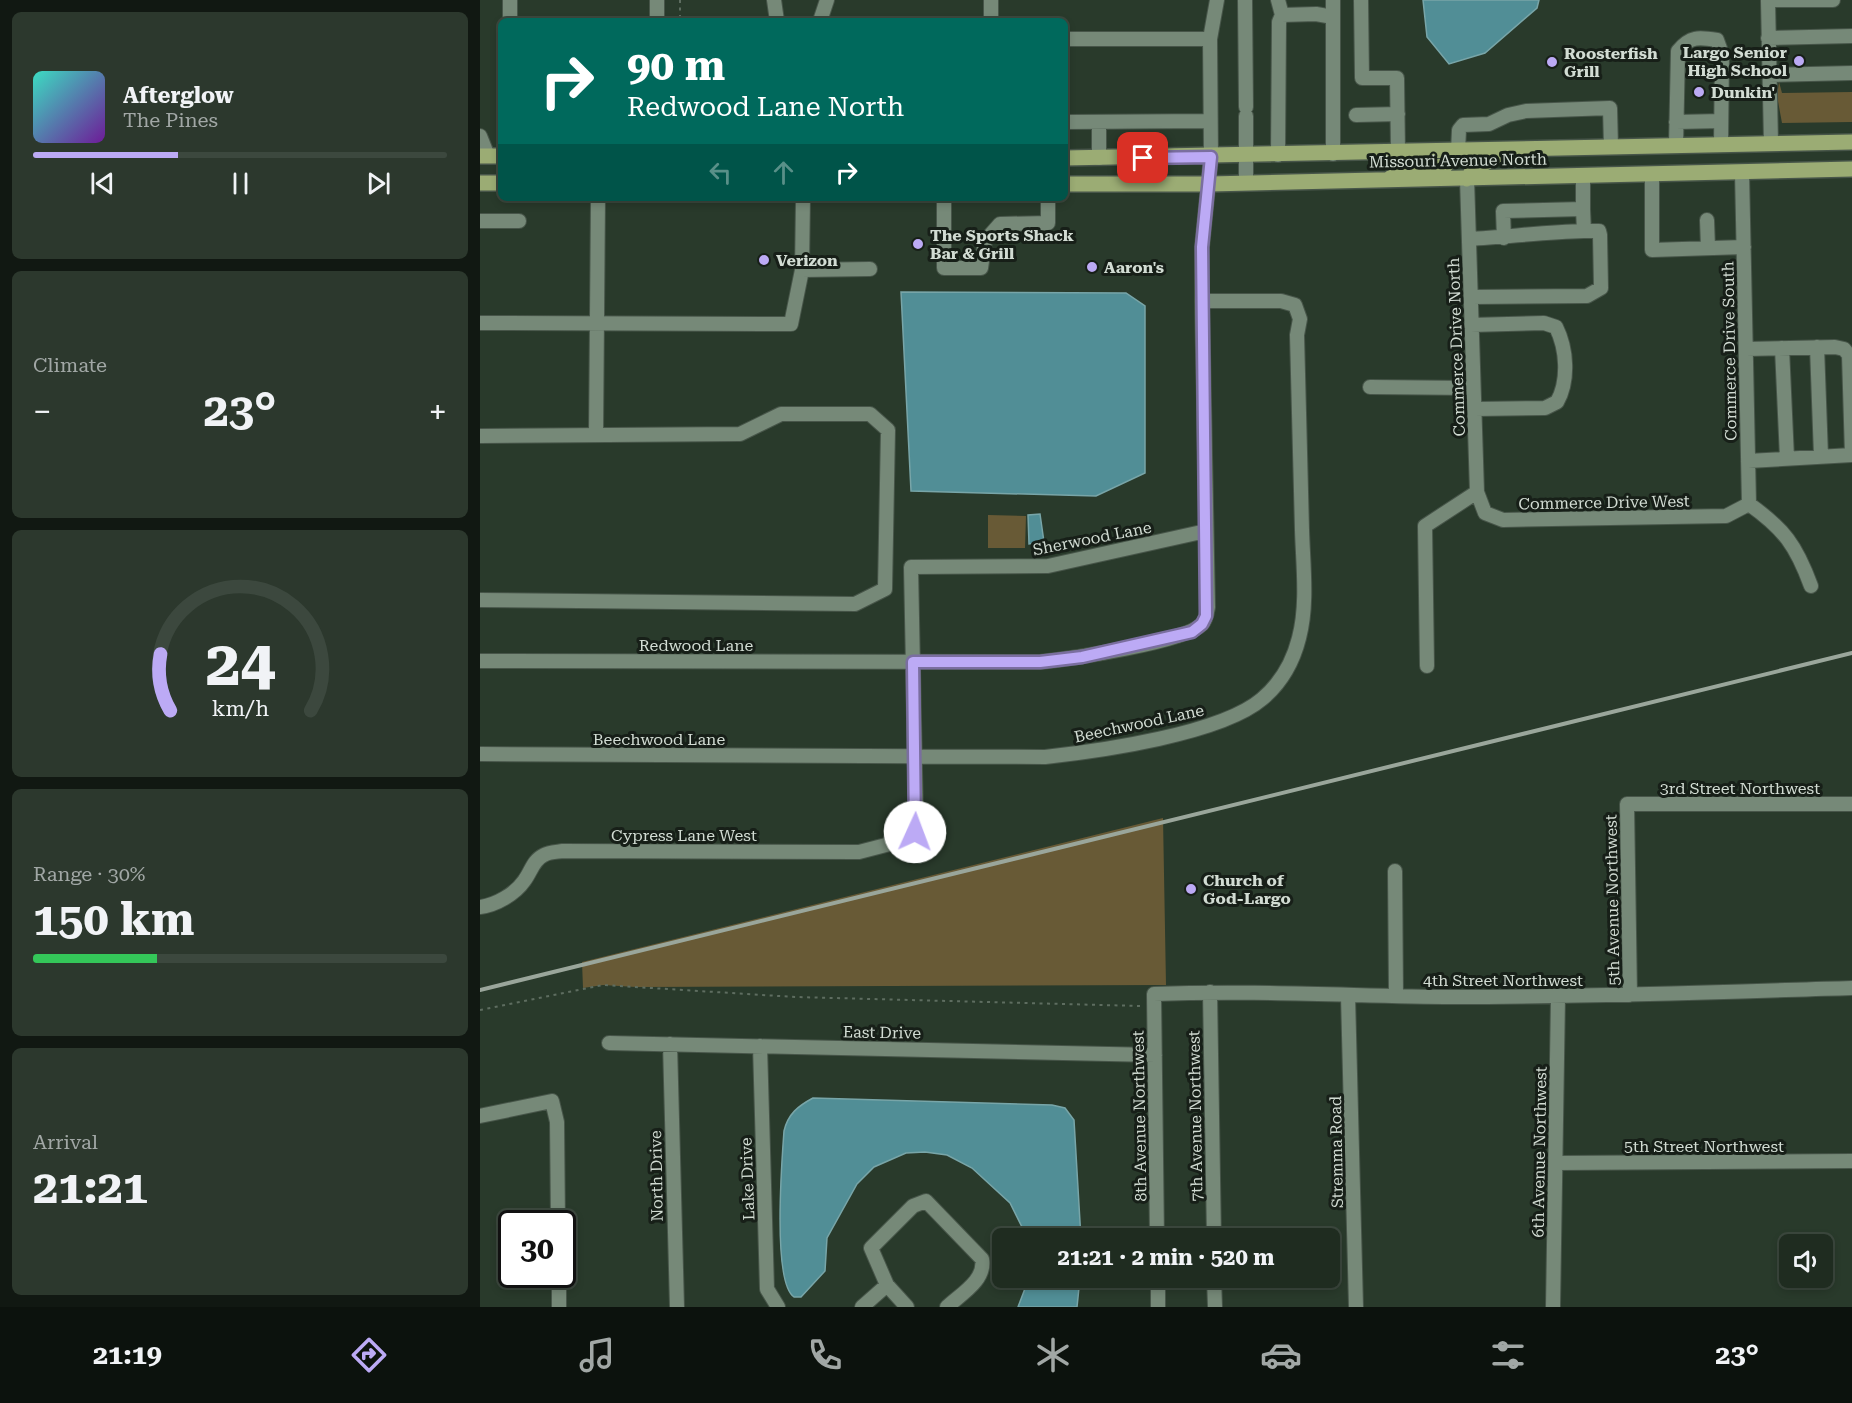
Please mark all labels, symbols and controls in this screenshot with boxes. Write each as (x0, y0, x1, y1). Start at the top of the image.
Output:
text: 90 m (627, 41, 725, 90)
icon: right (528, 42, 606, 120)
place label: Largo Senior High School (1683, 43, 1788, 80)
place label: Roosterfish Grill (1564, 44, 1658, 81)
marker: Largo Senior High School (1792, 54, 1806, 68)
marker: Roosterfish Grill (1545, 55, 1559, 69)
text: Afterglow (123, 83, 234, 108)
place label: Dunkin' (1711, 83, 1775, 102)
marker: Dunkin' (1692, 85, 1706, 99)
text: Redwood Lane North (627, 91, 904, 123)
text: The Pines (123, 108, 218, 132)
pin (1117, 132, 1168, 183)
icon: arrive (1126, 141, 1159, 174)
street label: Missouri Avenue North (1369, 149, 1547, 172)
icon: left (704, 156, 737, 189)
icon: ahead (767, 156, 800, 189)
icon: right (830, 156, 863, 189)
icon: previous (86, 167, 119, 200)
icon: pause (224, 167, 257, 200)
icon: next (362, 167, 395, 200)
place label: The Sports Shack Bar & Grill (930, 226, 1074, 263)
marker: The Sports Shack Bar & Grill (911, 237, 925, 251)
place label: Verizon (776, 251, 838, 270)
marker: Verizon (757, 253, 771, 267)
street label: Commerce Drive North (1444, 257, 1469, 437)
place label: Aaron's (1104, 258, 1164, 277)
marker: Aaron's (1085, 260, 1099, 274)
street label: Commerce Drive South (1718, 261, 1741, 441)
text: Climate (33, 353, 107, 377)
text: 23° (204, 384, 276, 437)
text: − (33, 392, 51, 431)
text: + (429, 392, 447, 431)
street label: Commerce Drive West (1518, 492, 1690, 513)
street label: Sherwood Lane (1031, 518, 1153, 559)
text: 24 (205, 627, 275, 700)
street label: Redwood Lane (639, 636, 754, 655)
text: km/h (211, 696, 269, 721)
street label: Beechwood Lane (1072, 700, 1206, 747)
street label: Beechwood Lane (593, 730, 725, 749)
street label: 3rd Street Northwest (1660, 779, 1820, 798)
position arrow (883, 800, 947, 864)
street label: 5th Avenue Northwest (1602, 814, 1623, 986)
street label: Cypress Lane West (611, 826, 757, 845)
text: Range · 30% (33, 862, 145, 886)
place label: Church of God-Largo (1203, 871, 1291, 908)
marker: Church of God-Largo (1184, 882, 1198, 896)
text: 150 km (33, 893, 194, 946)
street label: 4th Street Northwest (1423, 971, 1583, 990)
street label: East Drive (843, 1022, 922, 1043)
street label: 8th Avenue Northwest (1129, 1030, 1150, 1202)
street label: 7th Avenue Northwest (1185, 1030, 1206, 1202)
street label: 6th Avenue Northwest (1529, 1066, 1550, 1238)
street label: Stremma Road (1326, 1096, 1347, 1208)
text: Arrival (33, 1130, 98, 1154)
street label: North Drive (646, 1130, 667, 1222)
street label: Lake Drive (737, 1137, 758, 1221)
street label: 5th Street Northwest (1624, 1137, 1784, 1156)
text: 21:21 (33, 1161, 148, 1214)
speed limit sign: 30 (498, 1210, 576, 1288)
map controls (1779, 1234, 1833, 1288)
button: sound (1779, 1234, 1833, 1288)
text: 21:21 · 2 min · 520 m (1057, 1245, 1275, 1270)
icon: directions (348, 1334, 390, 1376)
icon: music (576, 1334, 618, 1376)
icon: phone (804, 1334, 846, 1376)
icon: climate (1032, 1334, 1074, 1376)
icon: car (1260, 1334, 1302, 1376)
icon: filters (1487, 1334, 1529, 1376)
text: 21:19 (93, 1339, 162, 1371)
text: 23° (1715, 1339, 1759, 1371)

